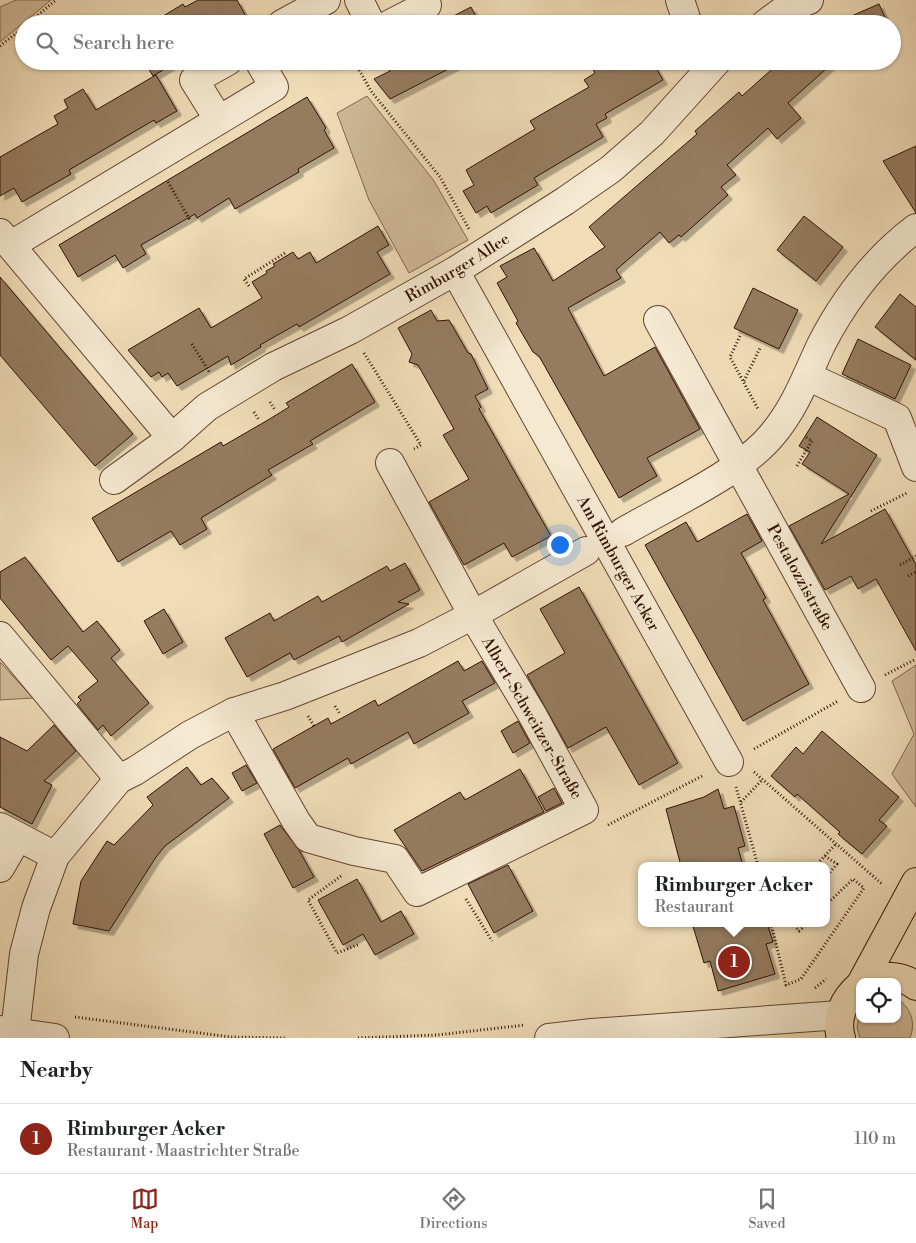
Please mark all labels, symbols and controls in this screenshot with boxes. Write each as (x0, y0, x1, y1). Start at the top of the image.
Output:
search box (15, 15, 901, 70)
icon: search (33, 29, 61, 57)
text: Search here (73, 31, 174, 55)
street label: Rimburger Allee (402, 229, 513, 307)
street label: Am Rimburger Acker (572, 491, 664, 635)
street label: Pestalozzistraße (763, 521, 837, 634)
your location (547, 532, 573, 558)
street label: Albert-Schweitzer-Straße (477, 632, 587, 803)
popup (638, 862, 830, 927)
text: Rimburger Acker (655, 873, 813, 897)
text: Restaurant (655, 897, 734, 917)
pin: 1 (718, 943, 750, 981)
map controls (856, 978, 901, 1023)
button: locate (856, 978, 901, 1023)
text: Nearby (20, 1058, 93, 1084)
text: Rimburger Acker (67, 1117, 225, 1141)
text: 1 (32, 1129, 40, 1149)
text: 110 m (854, 1129, 896, 1149)
text: Restaurant · Maastrichter Straße (67, 1141, 299, 1161)
tab: Map (131, 1185, 159, 1233)
tab: Directions (420, 1185, 487, 1233)
tab: Saved (749, 1185, 785, 1233)

